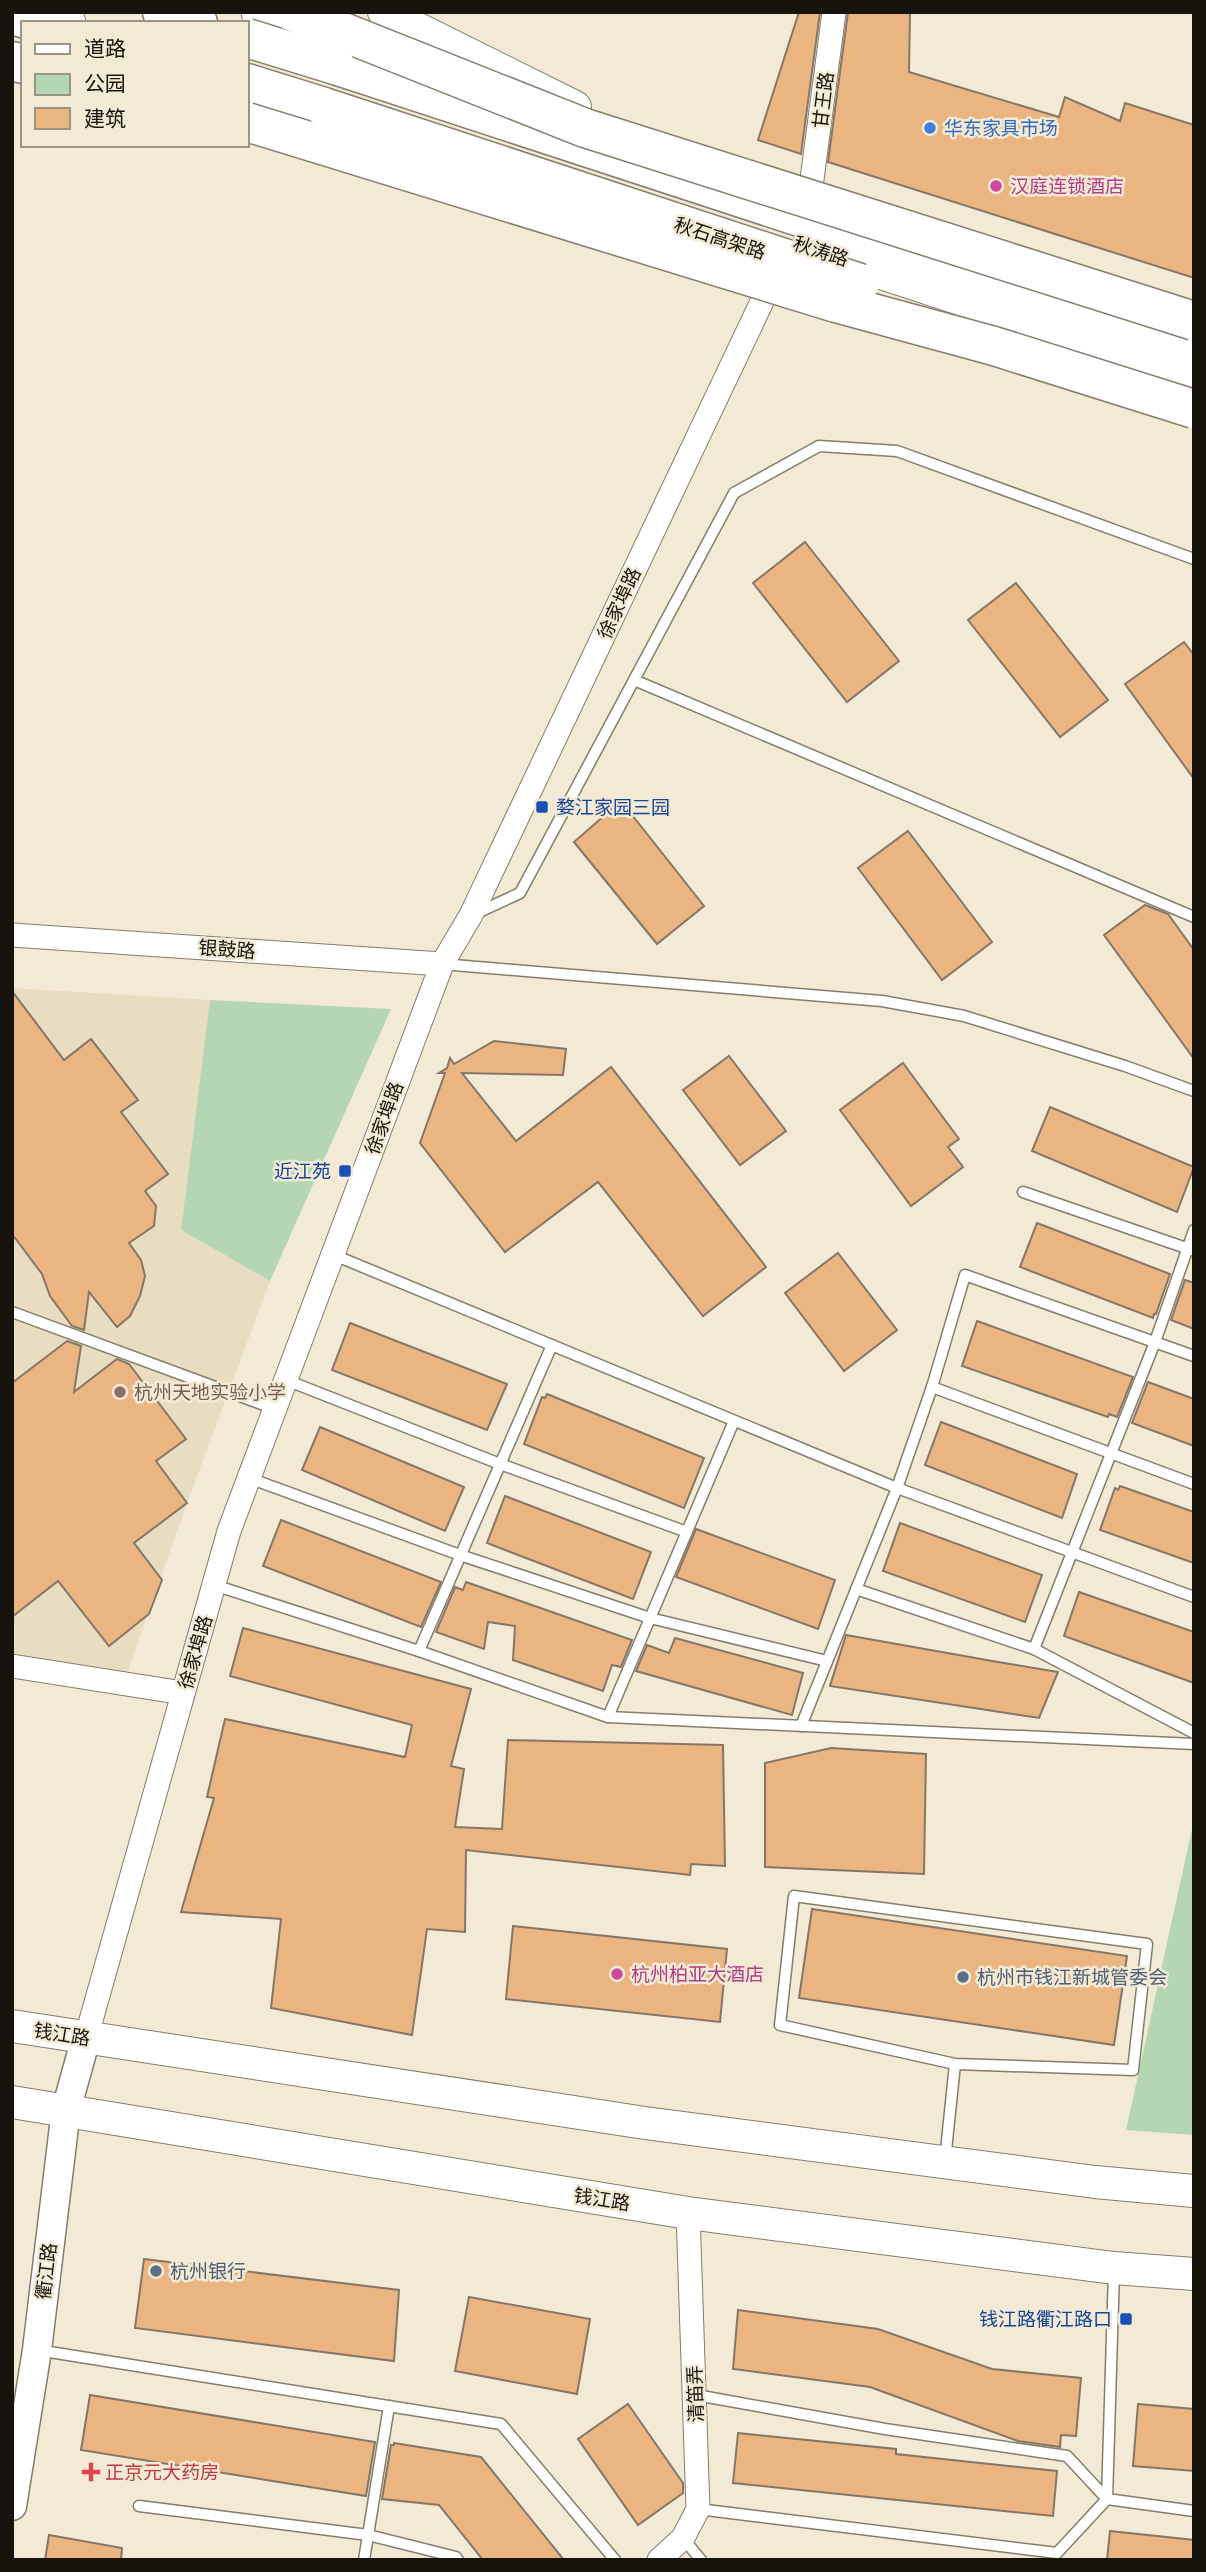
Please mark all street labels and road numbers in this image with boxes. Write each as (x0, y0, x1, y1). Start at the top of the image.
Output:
street label: 甘王路 (807, 70, 839, 130)
street label: 秋石高架路 (671, 211, 769, 265)
street label: 秋涛路 (790, 230, 852, 272)
street label: 徐家埠路 (591, 563, 647, 643)
street label: 银鼓路 (198, 934, 256, 964)
street label: 徐家埠路 (359, 1078, 409, 1158)
street label: 徐家埠路 (172, 1612, 218, 1692)
street label: 钱江路 (32, 2017, 92, 2051)
street label: 钱江路 (572, 2182, 632, 2216)
street label: 衢江路 (30, 2241, 62, 2301)
street label: 清笛弄 (681, 2365, 709, 2423)

